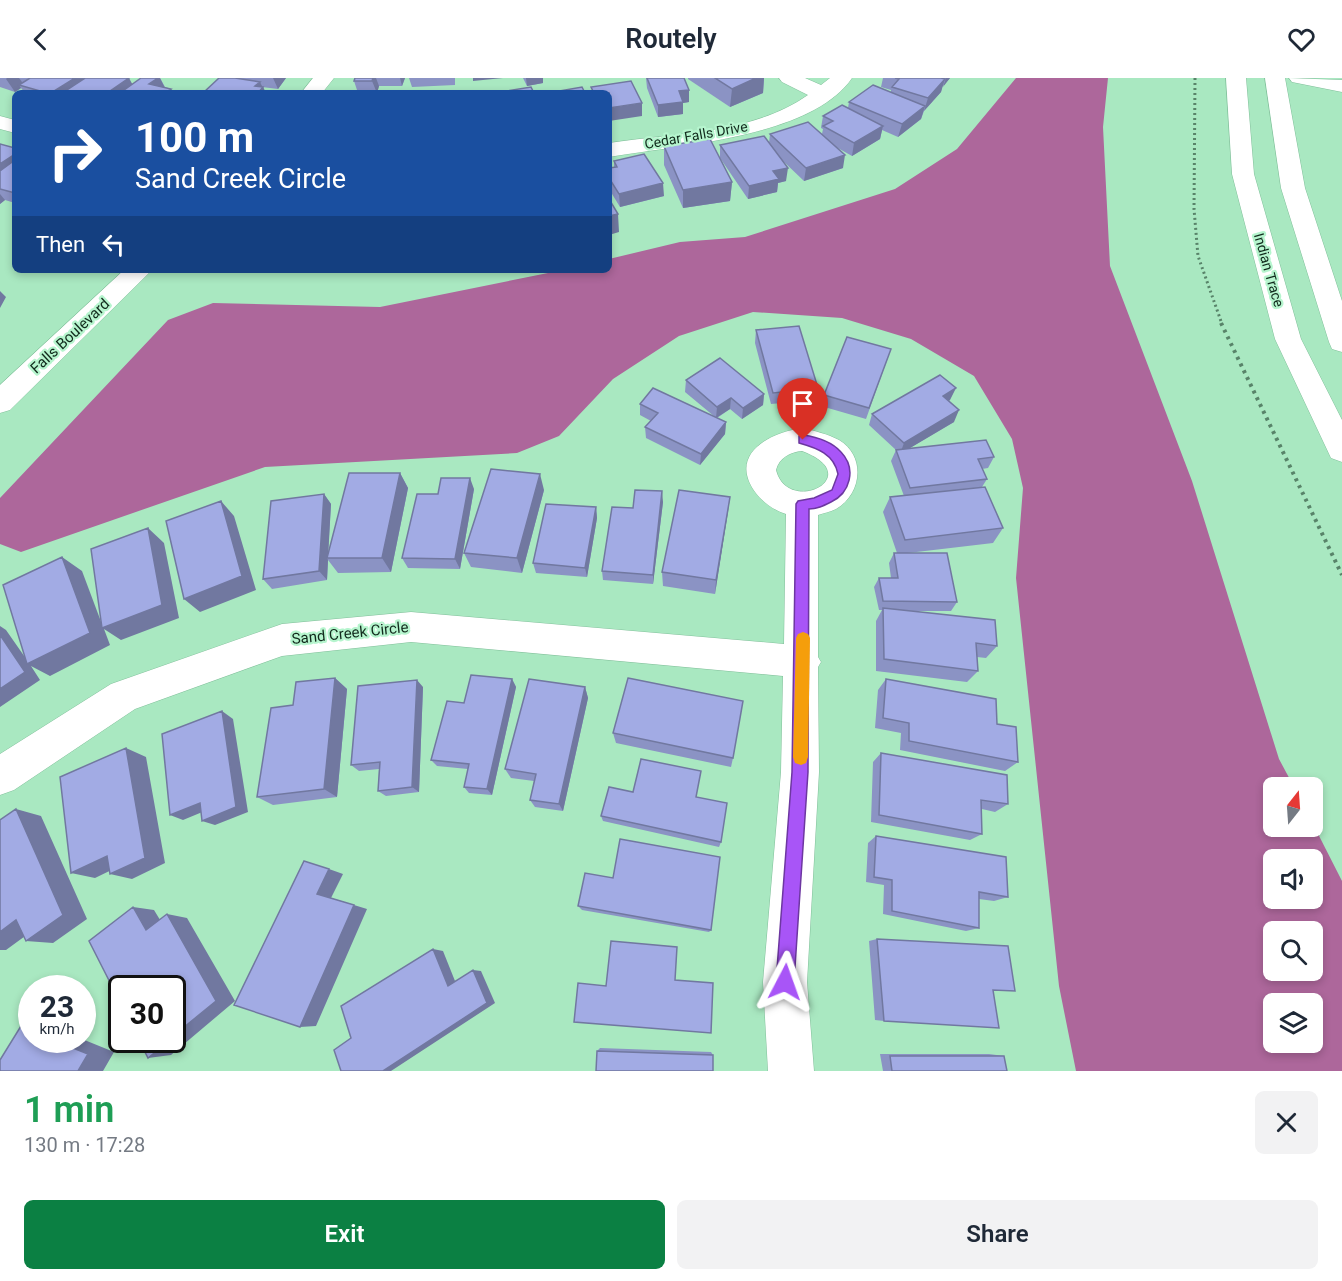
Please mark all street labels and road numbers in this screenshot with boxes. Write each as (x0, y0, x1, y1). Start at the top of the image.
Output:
street label: Cedar Falls Drive (643, 118, 749, 152)
street label: Indian Trace (1251, 231, 1287, 309)
street label: Falls Boulevard (27, 295, 113, 377)
street label: Sand Creek Circle (291, 618, 409, 648)

